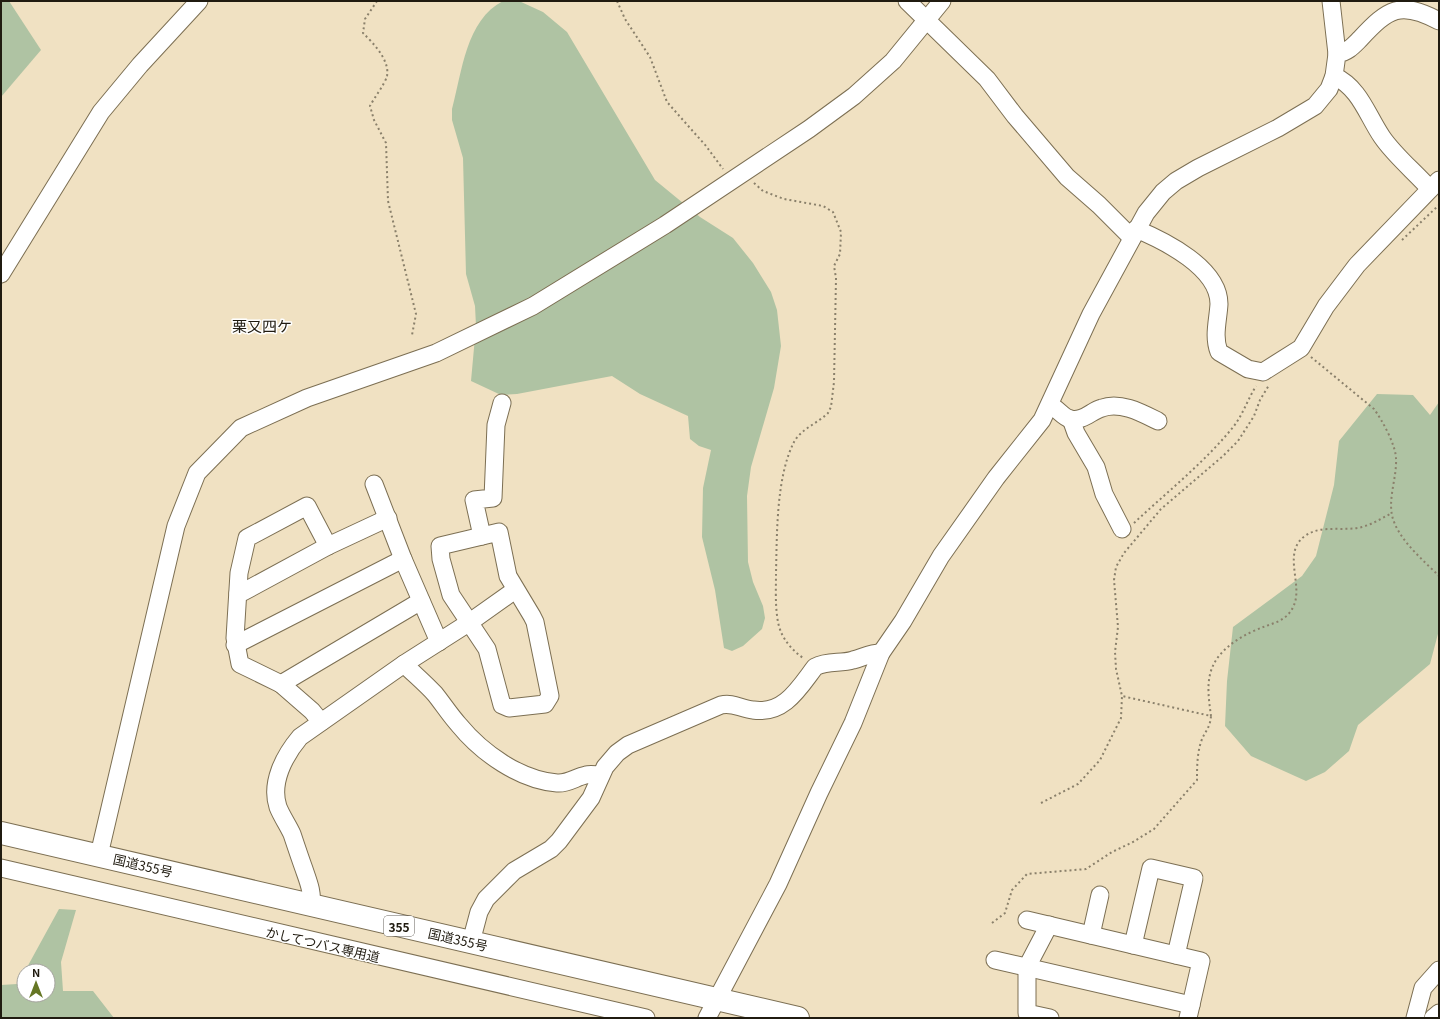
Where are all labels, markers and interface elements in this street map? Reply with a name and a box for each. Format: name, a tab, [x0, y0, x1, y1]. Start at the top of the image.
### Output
district label: 栗又四ケ	[232, 315, 292, 336]
street label: 国道355号	[111, 849, 175, 881]
road number: 355	[384, 916, 414, 936]
street label: かしてつバス専用道	[264, 922, 382, 966]
street label: 国道355号	[426, 923, 490, 955]
north arrow	[16, 963, 56, 1003]
text: N	[32, 964, 40, 980]

